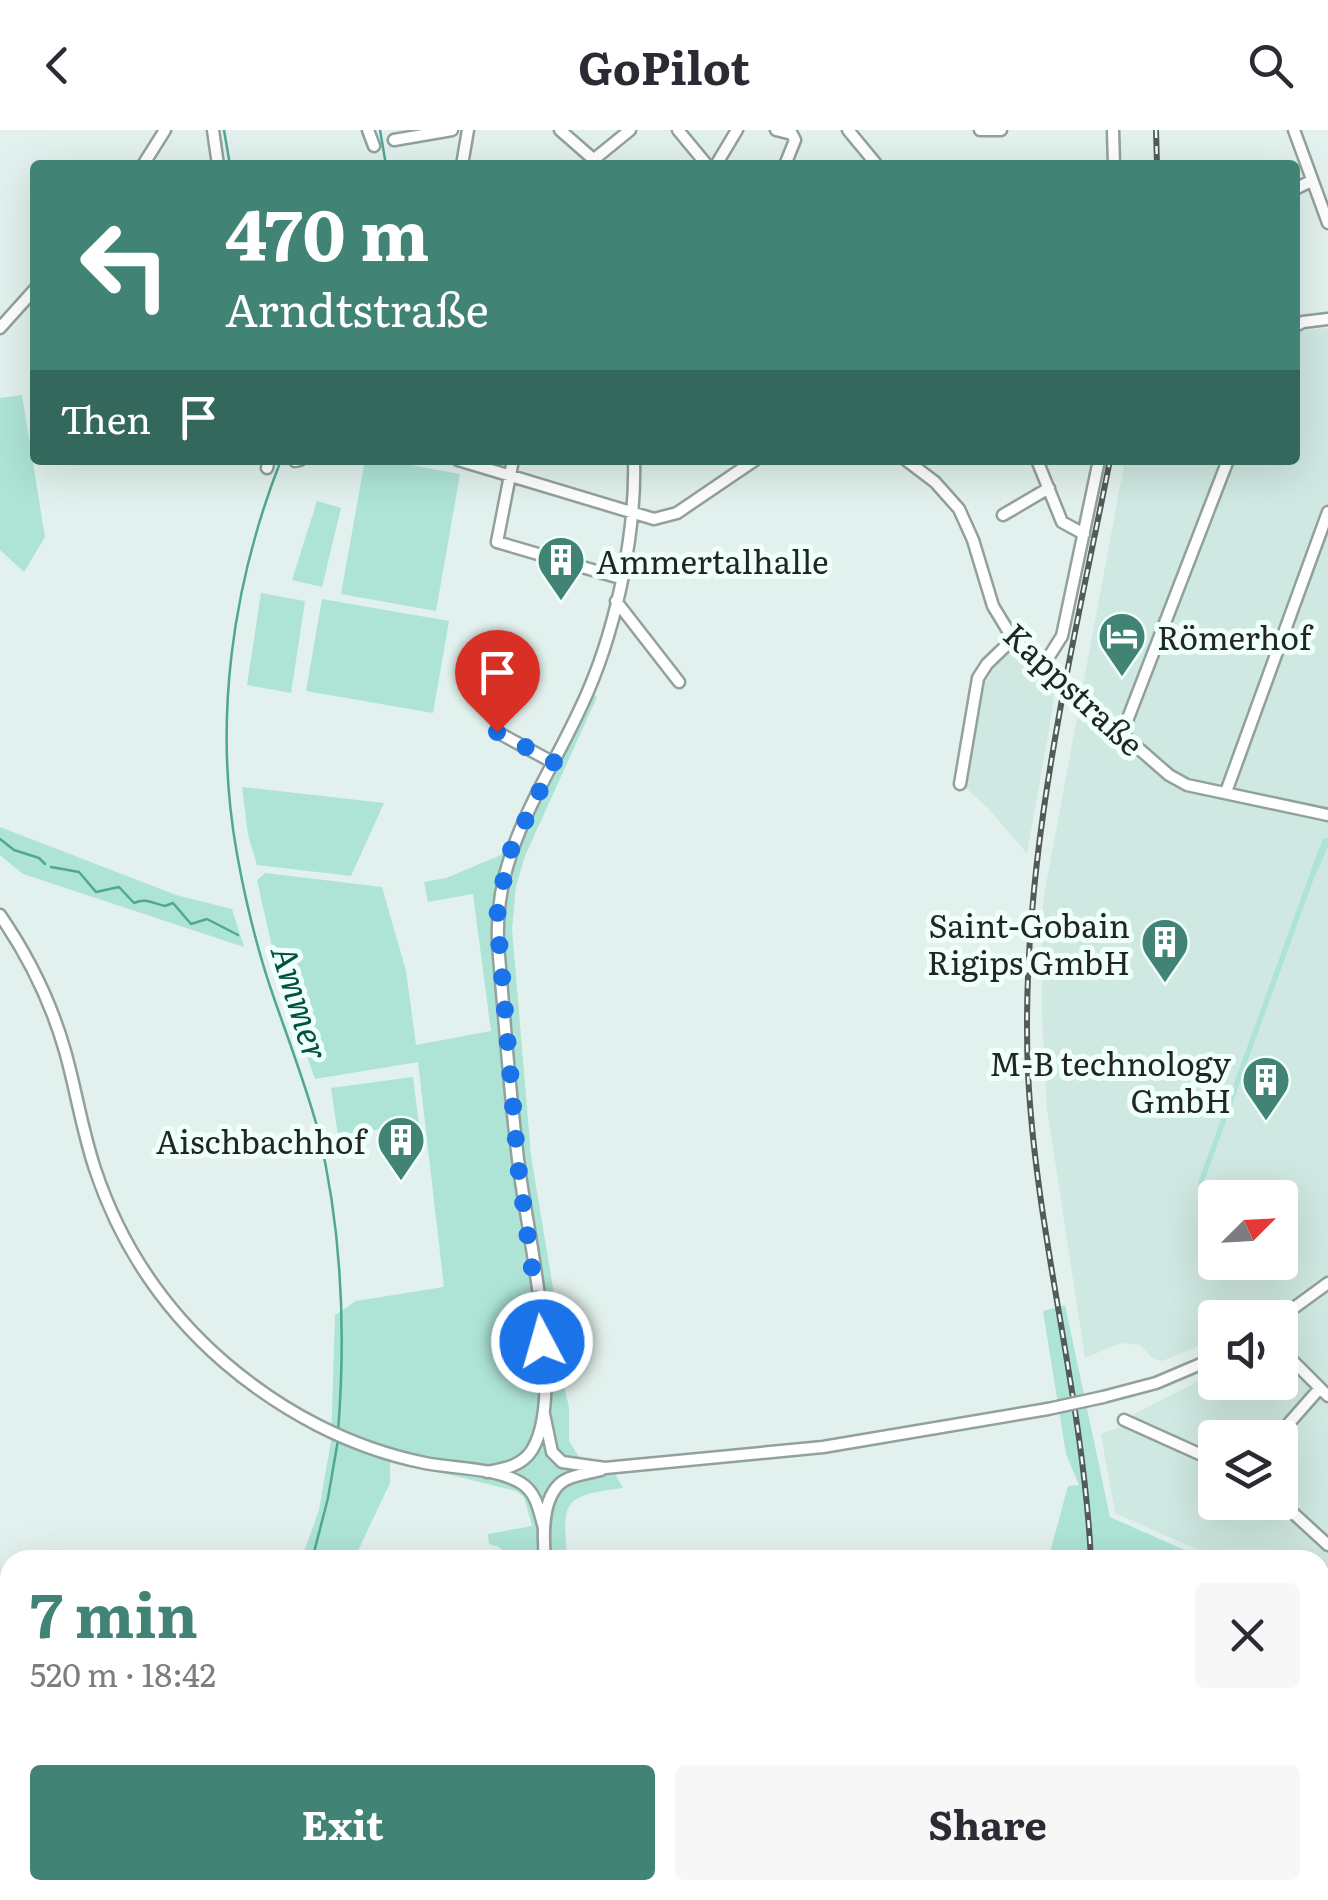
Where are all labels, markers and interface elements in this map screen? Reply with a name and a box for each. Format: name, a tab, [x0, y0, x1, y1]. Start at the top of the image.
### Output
text: GoPilot	[578, 32, 750, 99]
icon: back	[30, 38, 85, 93]
icon: search	[1243, 38, 1298, 93]
text: 470 m	[225, 179, 430, 283]
icon: left	[60, 200, 190, 330]
text: Arndtstraße	[225, 274, 489, 341]
text: Then	[60, 389, 151, 446]
icon: arrive	[171, 390, 226, 445]
building icon: Ammertalhalle	[535, 534, 587, 602]
place label: Ammertalhalle	[596, 536, 829, 584]
street label: Kappstraße	[994, 610, 1156, 766]
hotel icon: Römerhof	[1096, 610, 1148, 678]
place label: Römerhof	[1157, 612, 1314, 660]
pin	[455, 630, 540, 733]
icon: arrive	[470, 645, 525, 700]
place label: Saint-Gobain Rigips GmbH	[927, 900, 1130, 985]
building icon: Saint-Gobain Rigips GmbH	[1139, 916, 1191, 984]
water label: Ammer	[260, 938, 344, 1066]
place label: M-B technology GmbH	[989, 1038, 1232, 1123]
building icon: M-B technology GmbH	[1240, 1054, 1292, 1122]
building icon: Aischbachhof	[375, 1114, 427, 1182]
place label: Aischbachhof	[156, 1116, 369, 1164]
north arrow	[1198, 1180, 1298, 1280]
map controls	[1198, 1180, 1298, 1520]
position arrow	[490, 1290, 594, 1394]
button: sound	[1198, 1300, 1298, 1400]
button: layers	[1198, 1420, 1298, 1520]
text: 7 min	[30, 1567, 198, 1656]
button: close	[1195, 1583, 1300, 1688]
text: 520 m · 18:42	[30, 1649, 216, 1697]
button: Exit	[30, 1765, 655, 1880]
button: Share	[675, 1765, 1300, 1880]

